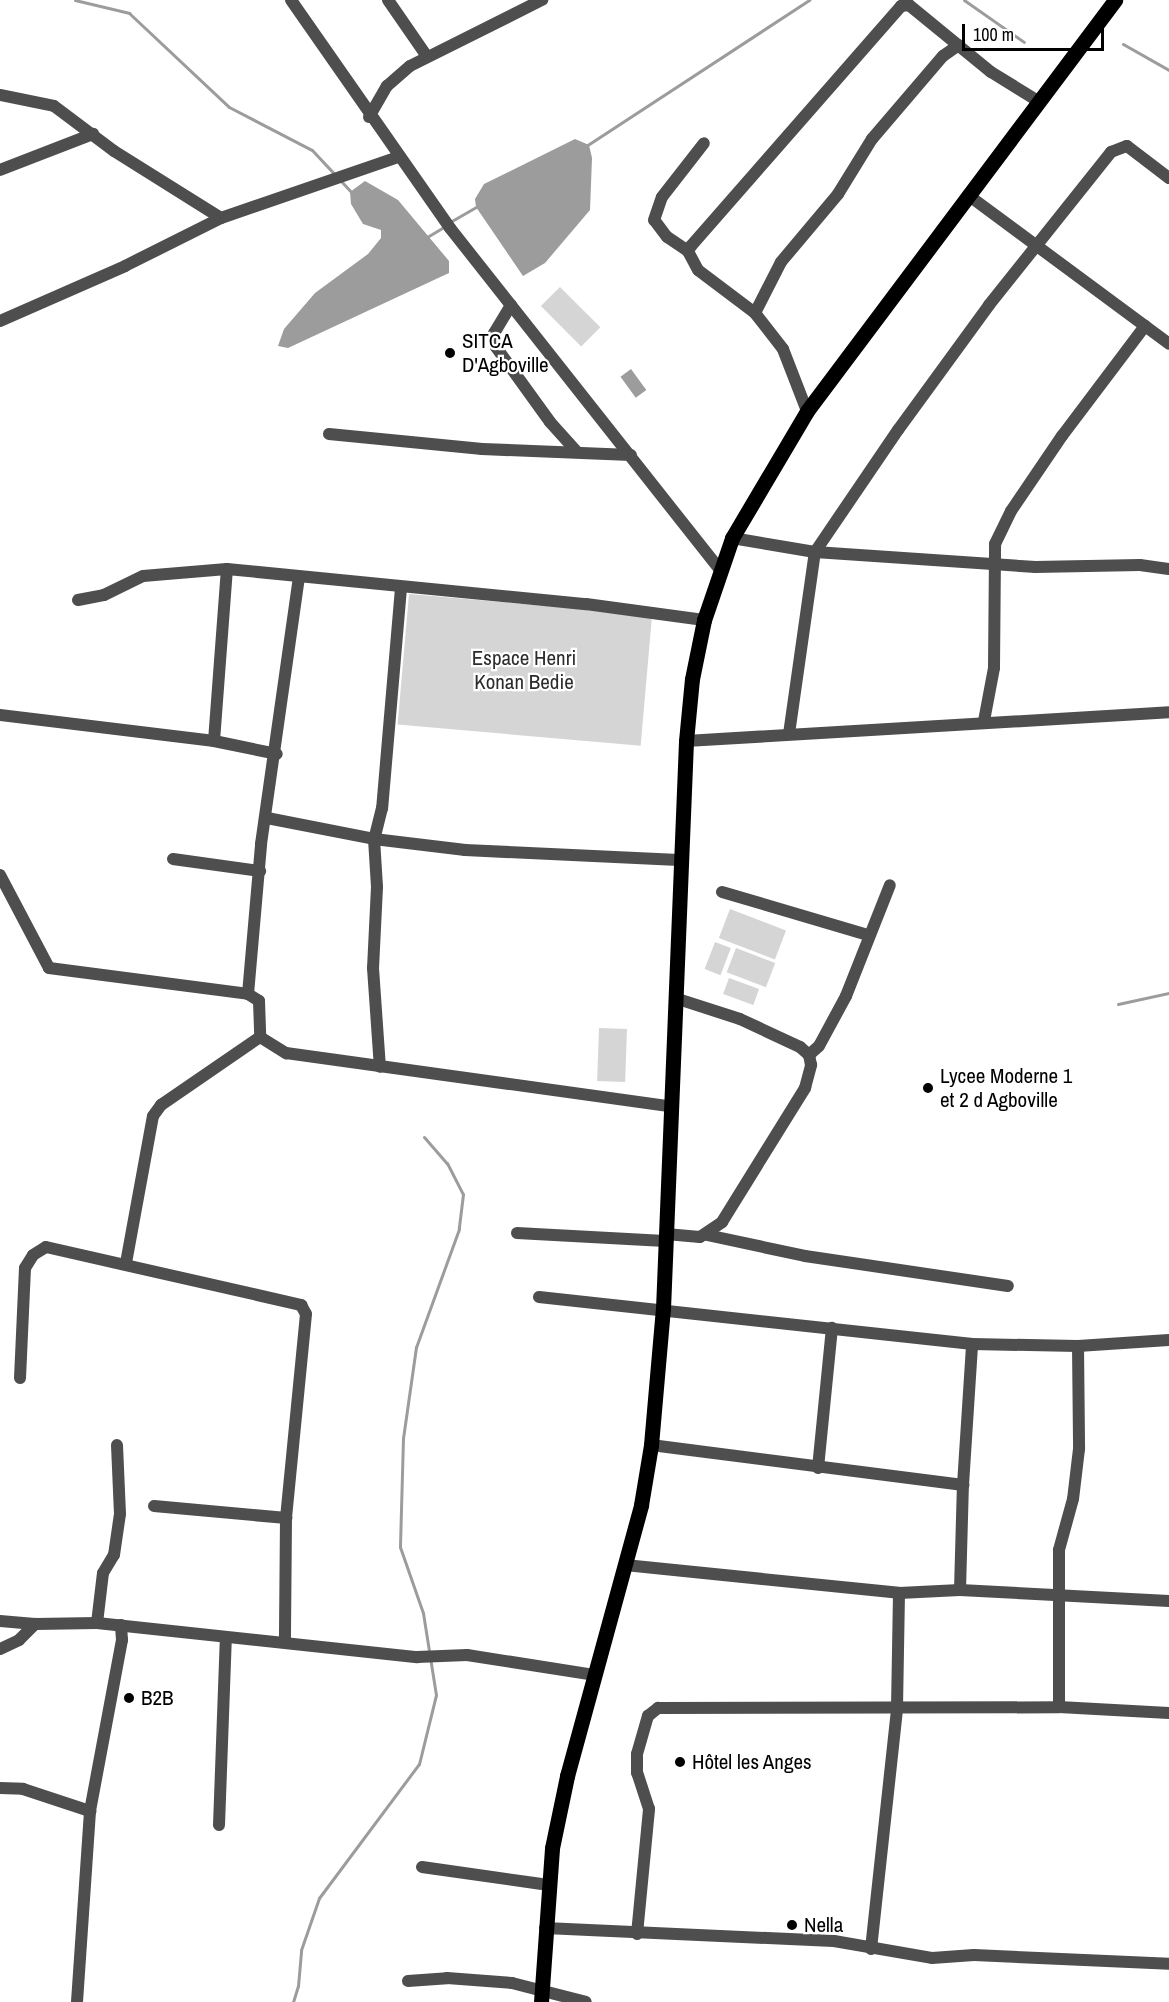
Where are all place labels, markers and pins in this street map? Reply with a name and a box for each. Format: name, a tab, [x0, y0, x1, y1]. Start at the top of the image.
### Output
place label: SITCA D'Agboville	[462, 328, 549, 378]
marker: SITCA D'Agboville	[443, 346, 457, 360]
place label: Lycee Moderne 1 et 2 d Agboville	[940, 1063, 1072, 1113]
marker: Lycee Moderne 1 et 2 d Agboville	[921, 1081, 935, 1095]
place label: B2B	[141, 1685, 174, 1711]
marker: B2B	[122, 1691, 136, 1705]
place label: Hôtel les Anges	[692, 1749, 813, 1775]
marker: Hôtel les Anges	[673, 1755, 687, 1769]
place label: Nella	[804, 1912, 843, 1938]
marker: Nella	[785, 1918, 799, 1932]

